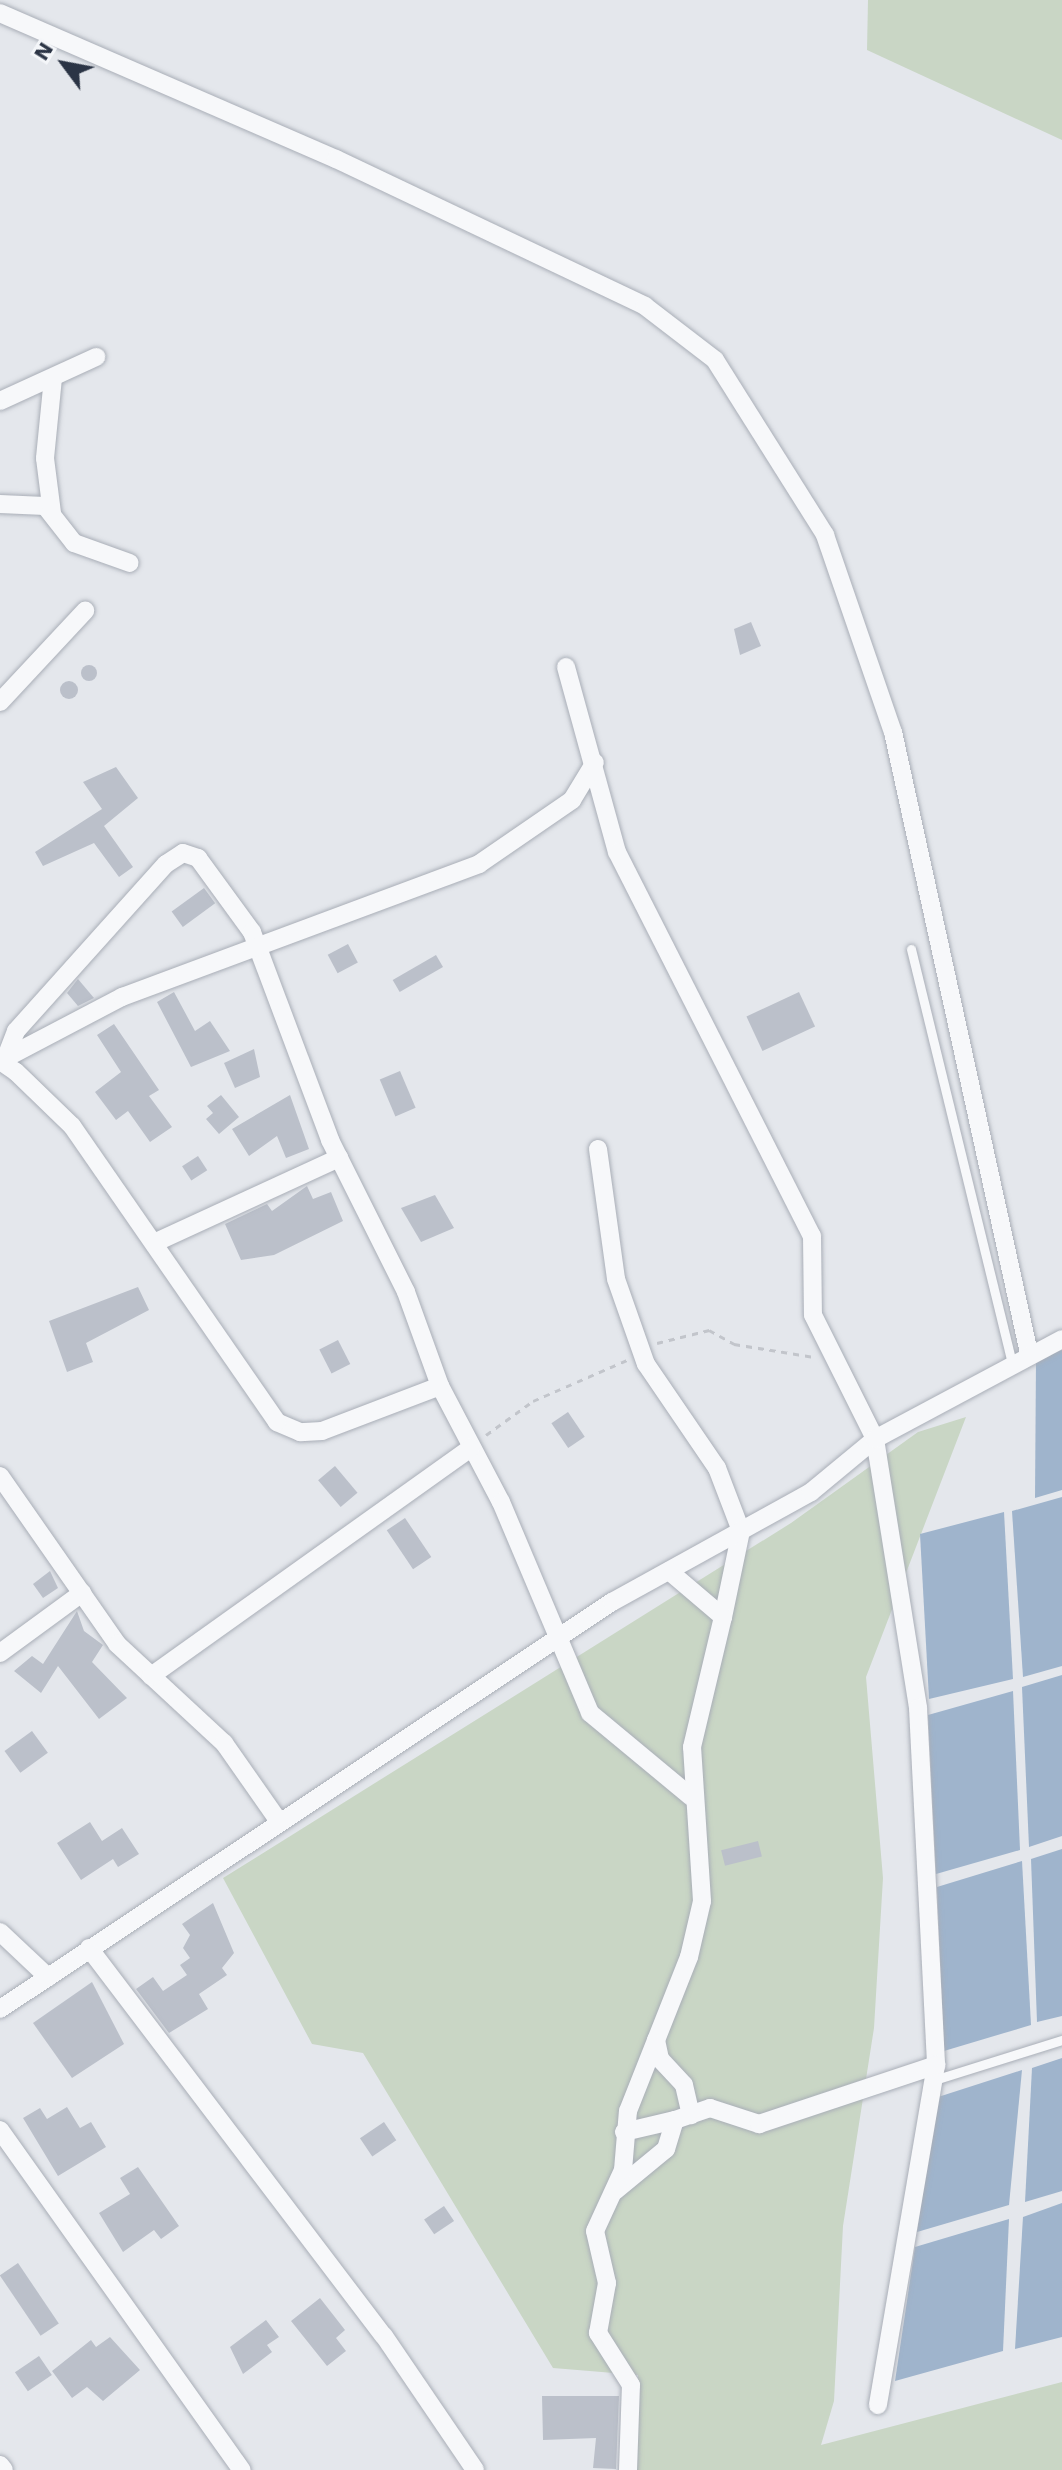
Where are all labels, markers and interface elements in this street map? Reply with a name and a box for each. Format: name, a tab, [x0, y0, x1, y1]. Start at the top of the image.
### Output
north arrow	[24, 24, 104, 104]
text: N	[28, 37, 58, 65]

